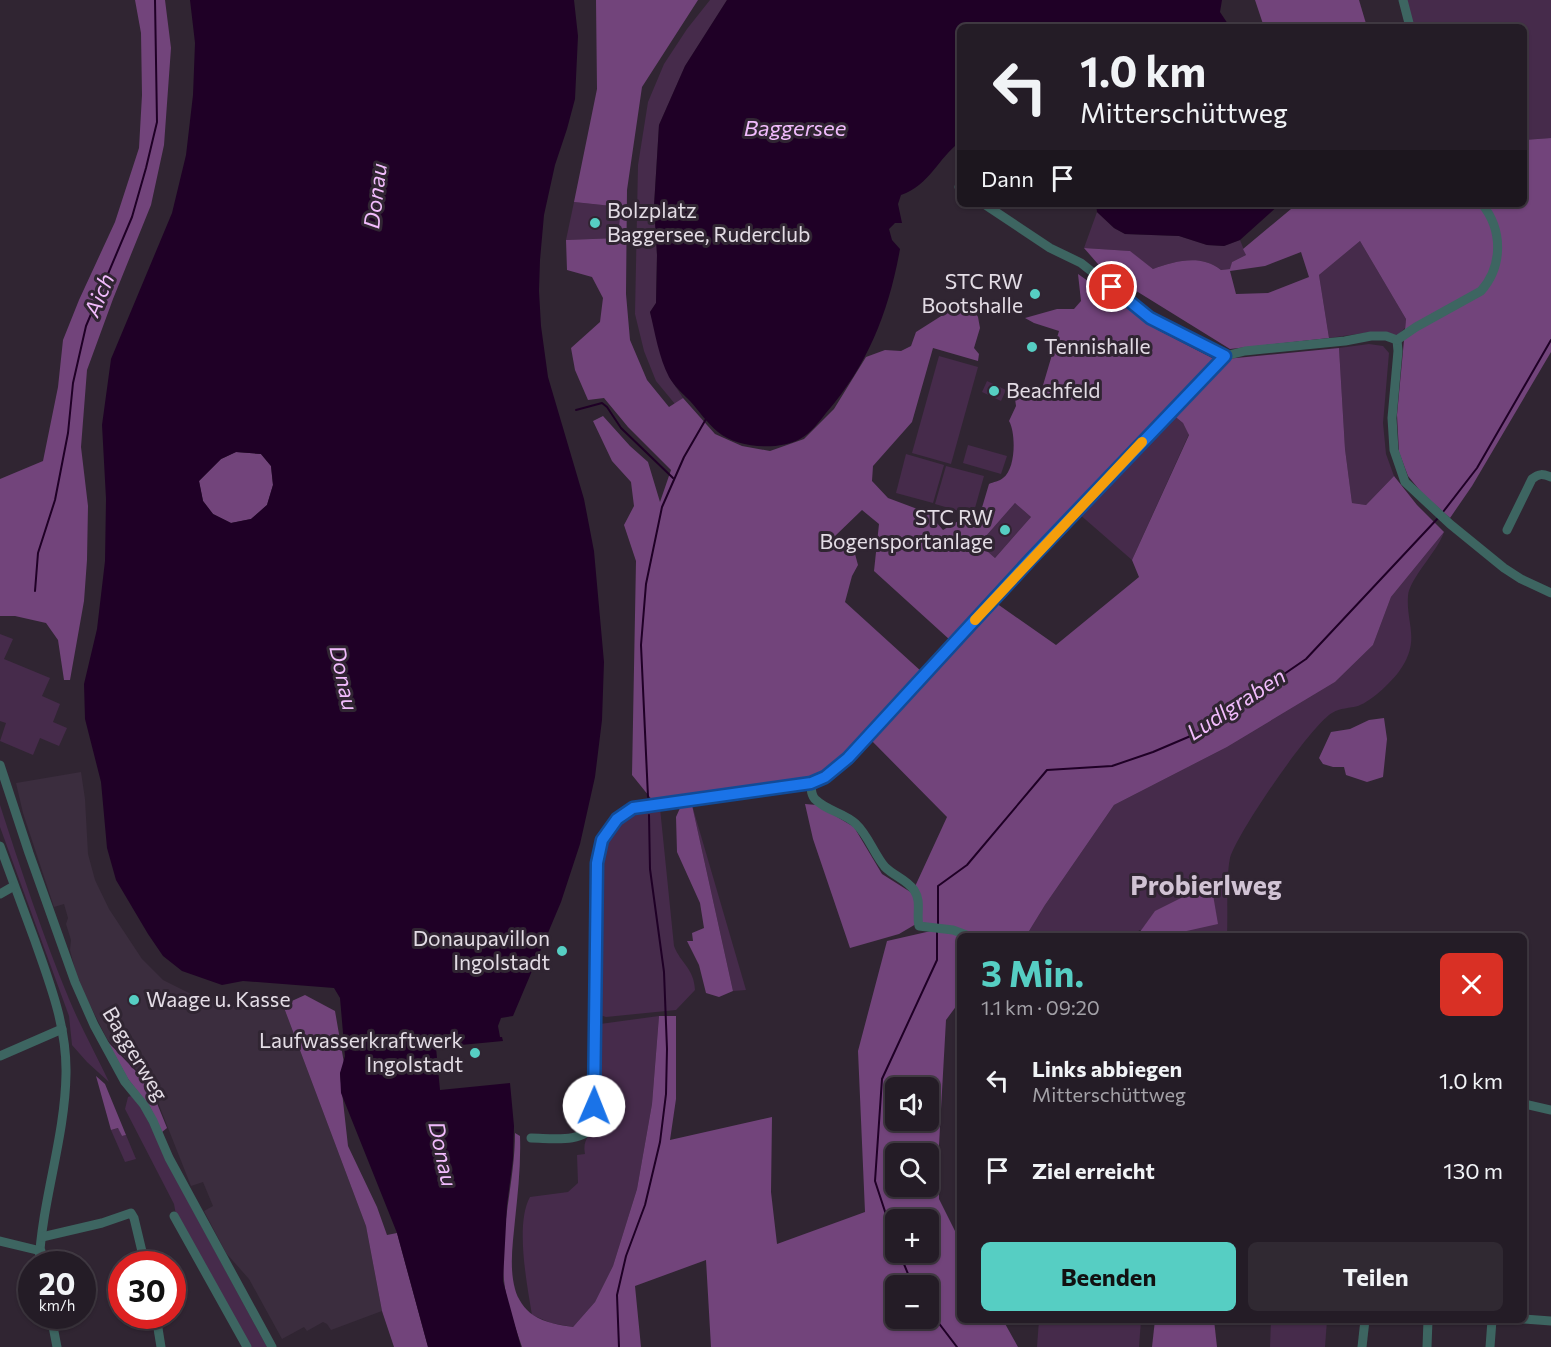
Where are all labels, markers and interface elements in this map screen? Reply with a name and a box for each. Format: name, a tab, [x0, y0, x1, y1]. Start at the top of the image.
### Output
text: 1.0 km	[1080, 44, 1206, 96]
icon: left	[981, 48, 1059, 126]
text: Mitterschüttweg	[1080, 96, 1288, 129]
water label: Baggersee	[744, 114, 847, 141]
water label: Donau	[357, 162, 392, 230]
icon: arrive	[1046, 162, 1079, 195]
text: Dann	[981, 165, 1034, 192]
place label: Bolzplatz Baggersee, Ruderclub	[607, 197, 810, 246]
marker: Bolzplatz Baggersee, Ruderclub	[588, 216, 602, 230]
pin	[1086, 261, 1137, 312]
place label: STC RW Bootshalle	[922, 268, 1023, 317]
water label: Aich	[77, 269, 120, 321]
icon: arrive	[1095, 270, 1128, 303]
marker: STC RW Bootshalle	[1028, 287, 1042, 301]
place label: Tennishalle	[1044, 333, 1151, 358]
marker: Tennishalle	[1025, 340, 1039, 354]
place label: Beachfeld	[1006, 377, 1100, 402]
marker: Beachfeld	[987, 384, 1001, 398]
place label: STC RW Bogensportanlage	[820, 504, 993, 553]
marker: STC RW Bogensportanlage	[998, 523, 1012, 537]
water label: Donau	[324, 643, 365, 713]
water label: Ludlgraben	[1181, 662, 1290, 746]
district label: Probierlweg	[1130, 868, 1282, 901]
place label: Donaupavillon Ingolstadt	[413, 925, 550, 974]
marker: Donaupavillon Ingolstadt	[555, 944, 569, 958]
text: 3 Min.	[981, 950, 1084, 994]
button: close	[1440, 953, 1503, 1016]
place label: Waage u. Kasse	[146, 986, 291, 1011]
marker: Waage u. Kasse	[127, 993, 141, 1007]
text: 1.1 km · 09:20	[981, 995, 1100, 1019]
street label: Baggerweg	[98, 1002, 174, 1105]
place label: Laufwasserkraftwerk Ingolstadt	[259, 1027, 463, 1076]
marker: Laufwasserkraftwerk Ingolstadt	[468, 1046, 482, 1060]
text: Links abbiegen	[1032, 1055, 1182, 1082]
icon: left	[981, 1064, 1014, 1097]
text: 1.0 km	[1439, 1067, 1503, 1094]
position arrow	[562, 1074, 626, 1138]
map controls	[885, 1077, 939, 1329]
button: sound	[885, 1077, 939, 1131]
text: Mitterschüttweg	[1032, 1082, 1186, 1106]
water label: Donau	[423, 1119, 464, 1189]
button: search	[885, 1143, 939, 1197]
icon: arrive	[981, 1154, 1014, 1187]
text: Ziel erreicht	[1032, 1157, 1155, 1184]
text: 130 m	[1443, 1157, 1503, 1184]
button: +	[885, 1209, 939, 1263]
button: Beenden	[981, 1242, 1236, 1311]
button: Teilen	[1248, 1242, 1503, 1311]
speed limit sign: 30	[108, 1251, 186, 1329]
text: 20	[39, 1264, 75, 1301]
button: −	[885, 1275, 939, 1329]
text: km/h	[39, 1296, 75, 1314]

